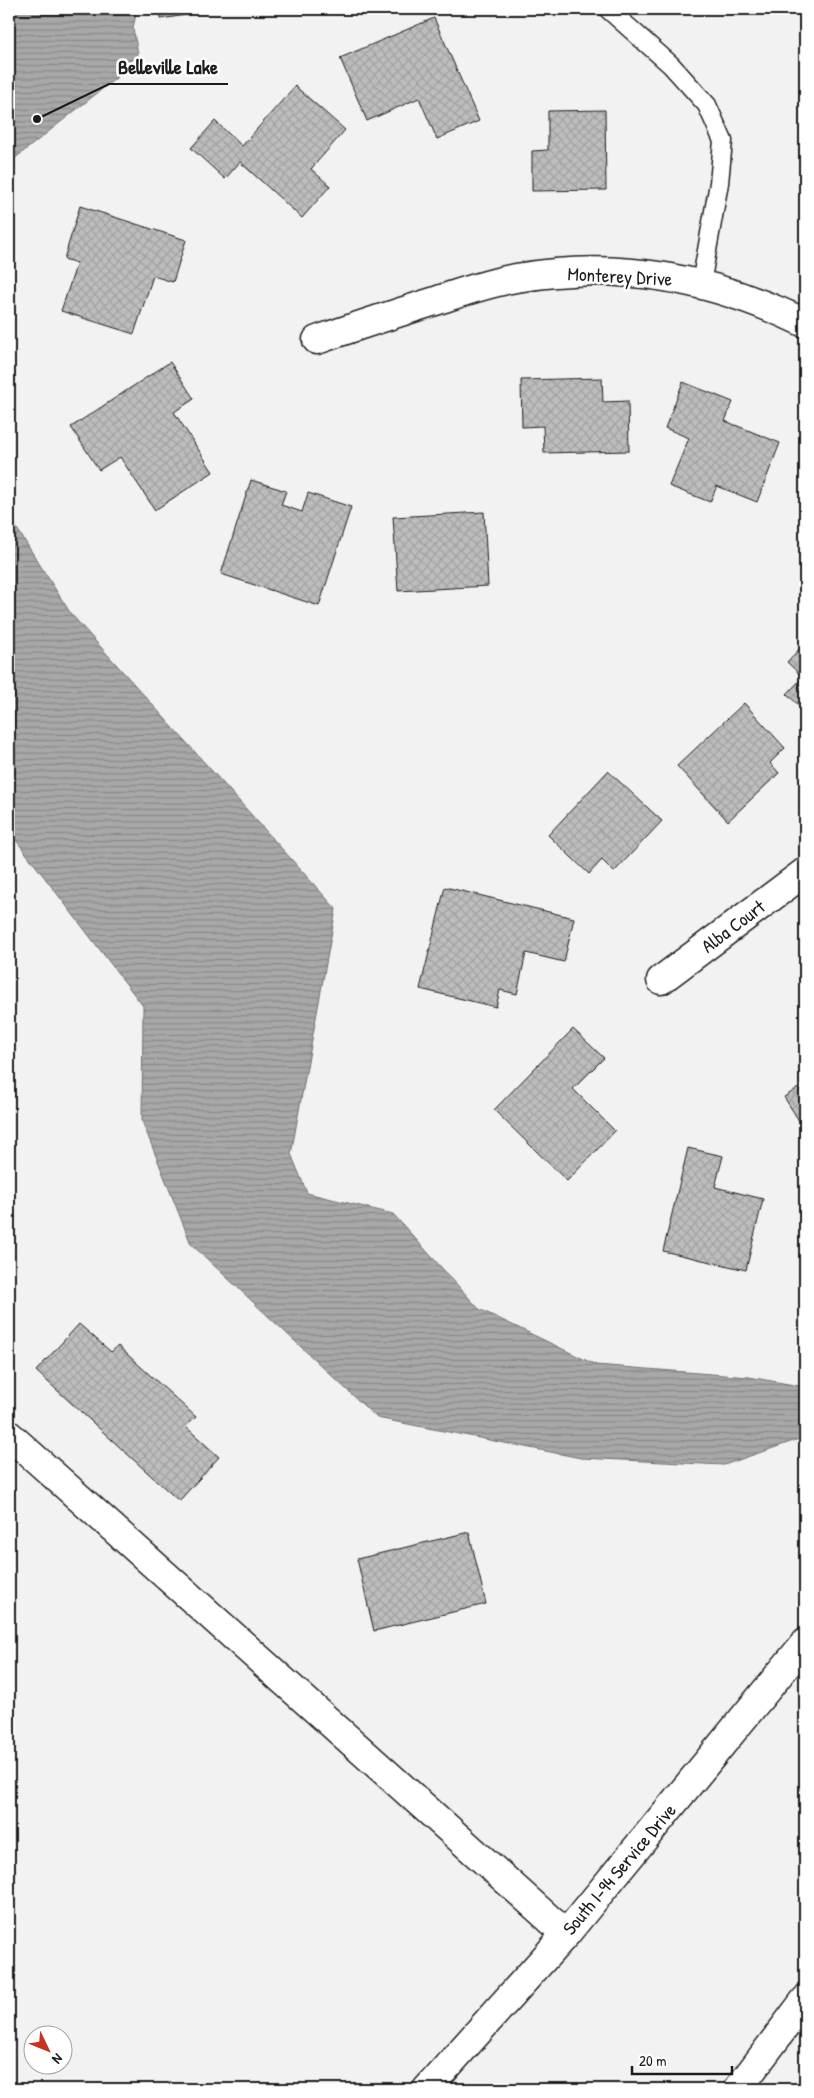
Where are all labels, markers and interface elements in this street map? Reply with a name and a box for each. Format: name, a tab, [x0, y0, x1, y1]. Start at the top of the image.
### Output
callout: Belleville Lake	[109, 49, 228, 84]
text: Belleville Lake	[118, 53, 218, 80]
street label: Monterey Drive	[567, 260, 673, 292]
street label: Alba Court	[696, 893, 771, 958]
street label: South I-94 Service Drive	[556, 1798, 682, 1940]
north arrow	[22, 2026, 72, 2076]
scale bar	[632, 2043, 732, 2075]
text: N	[48, 2050, 67, 2069]
text: 20 m	[639, 2050, 666, 2071]

